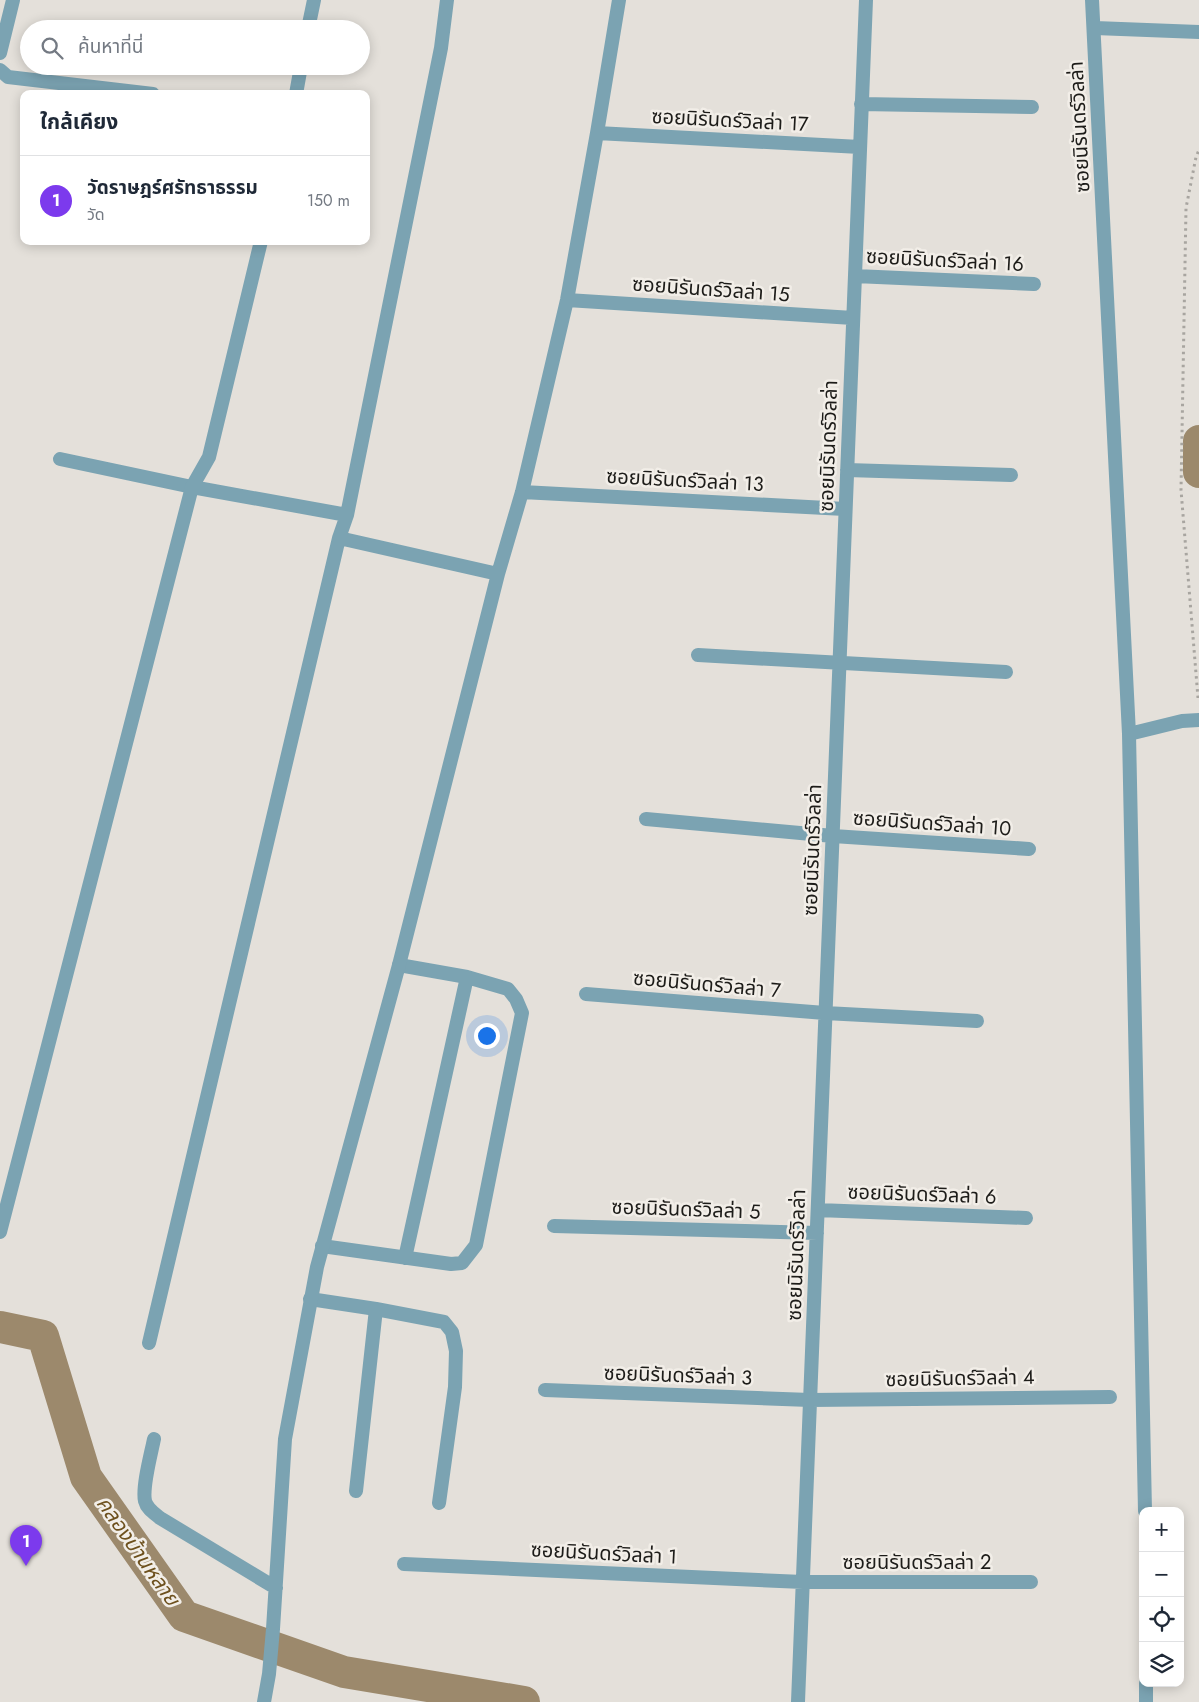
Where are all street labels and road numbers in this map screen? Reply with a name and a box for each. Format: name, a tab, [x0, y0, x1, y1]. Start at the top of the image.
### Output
street label: ซอยนิรันดร์วิลล่า	[1062, 60, 1097, 193]
street label: ซอยนิรันดร์วิลล่า 17	[651, 102, 810, 139]
street label: ซอยนิรันดร์วิลล่า 16	[865, 242, 1025, 279]
street label: ซอยนิรันดร์วิลล่า 15	[631, 270, 791, 309]
street label: ซอยนิรันดร์วิลล่า	[812, 380, 845, 512]
street label: ซอยนิรันดร์วิลล่า 13	[606, 462, 764, 499]
street label: ซอยนิรันดร์วิลล่า	[796, 784, 829, 916]
street label: ซอยนิรันดร์วิลล่า 10	[852, 804, 1012, 843]
street label: ซอยนิรันดร์วิลล่า 7	[632, 964, 783, 1005]
street label: ซอยนิรันดร์วิลล่า 6	[847, 1177, 997, 1212]
street label: ซอยนิรันดร์วิลล่า	[780, 1189, 813, 1321]
street label: ซอยนิรันดร์วิลล่า 5	[611, 1192, 761, 1227]
street label: ซอยนิรันดร์วิลล่า 3	[603, 1358, 753, 1393]
street label: ซอยนิรันดร์วิลล่า 4	[885, 1363, 1035, 1394]
street label: ซอยนิรันดร์วิลล่า 1	[530, 1535, 678, 1572]
street label: ซอยนิรันดร์วิลล่า 2	[842, 1548, 992, 1577]

